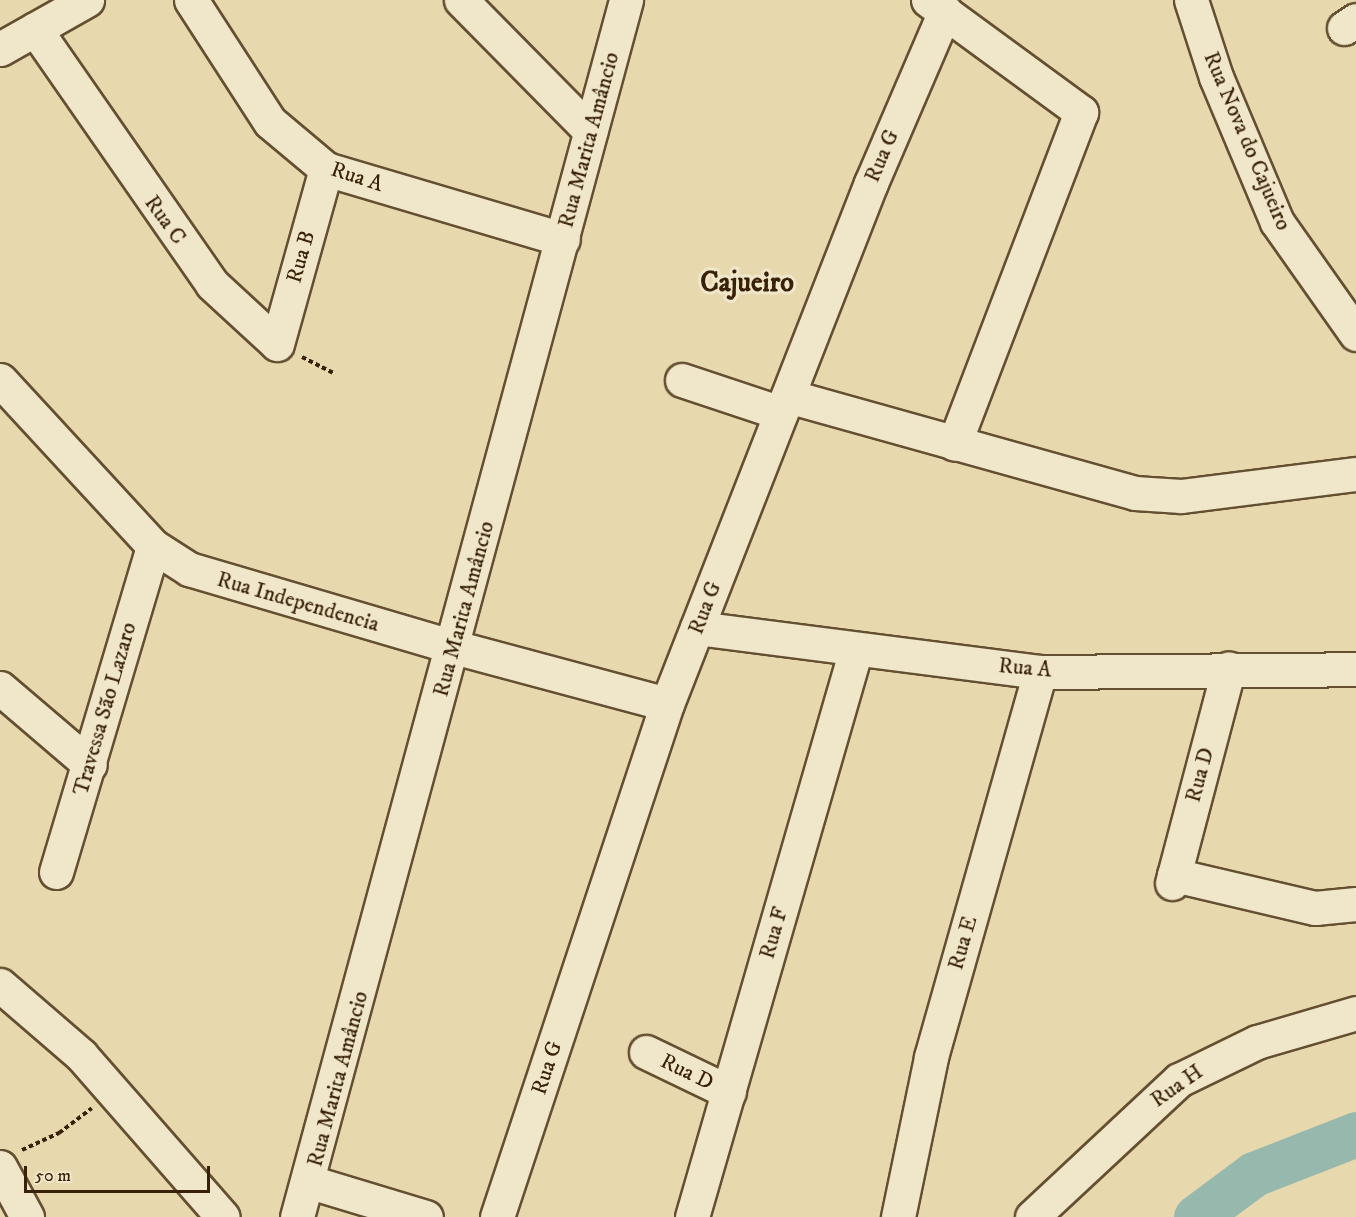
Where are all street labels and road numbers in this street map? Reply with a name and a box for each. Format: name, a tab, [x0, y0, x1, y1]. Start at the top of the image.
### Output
street label: Rua Nova do Cajueiro	[1197, 48, 1297, 234]
street label: Rua Marita Amâncio	[553, 49, 625, 231]
street label: Rua G	[859, 126, 905, 186]
street label: Rua A	[328, 156, 386, 198]
street label: Rua C	[138, 190, 192, 250]
street label: Rua B	[281, 228, 321, 286]
street label: Rua Marita Amâncio	[428, 518, 500, 700]
street label: Rua Independencia	[214, 566, 382, 638]
street label: Rua G	[683, 578, 727, 638]
street label: Travessa São Lazaro	[68, 620, 142, 798]
street label: Rua A	[997, 653, 1053, 683]
street label: Rua D	[1180, 745, 1220, 805]
street label: Rua F	[754, 904, 794, 962]
street label: Rua E	[943, 913, 983, 973]
street label: Rua Marita Amâncio	[302, 988, 374, 1170]
street label: Rua G	[526, 1038, 568, 1098]
street label: Rua D	[656, 1048, 718, 1096]
street label: Rua H	[1146, 1059, 1208, 1113]

